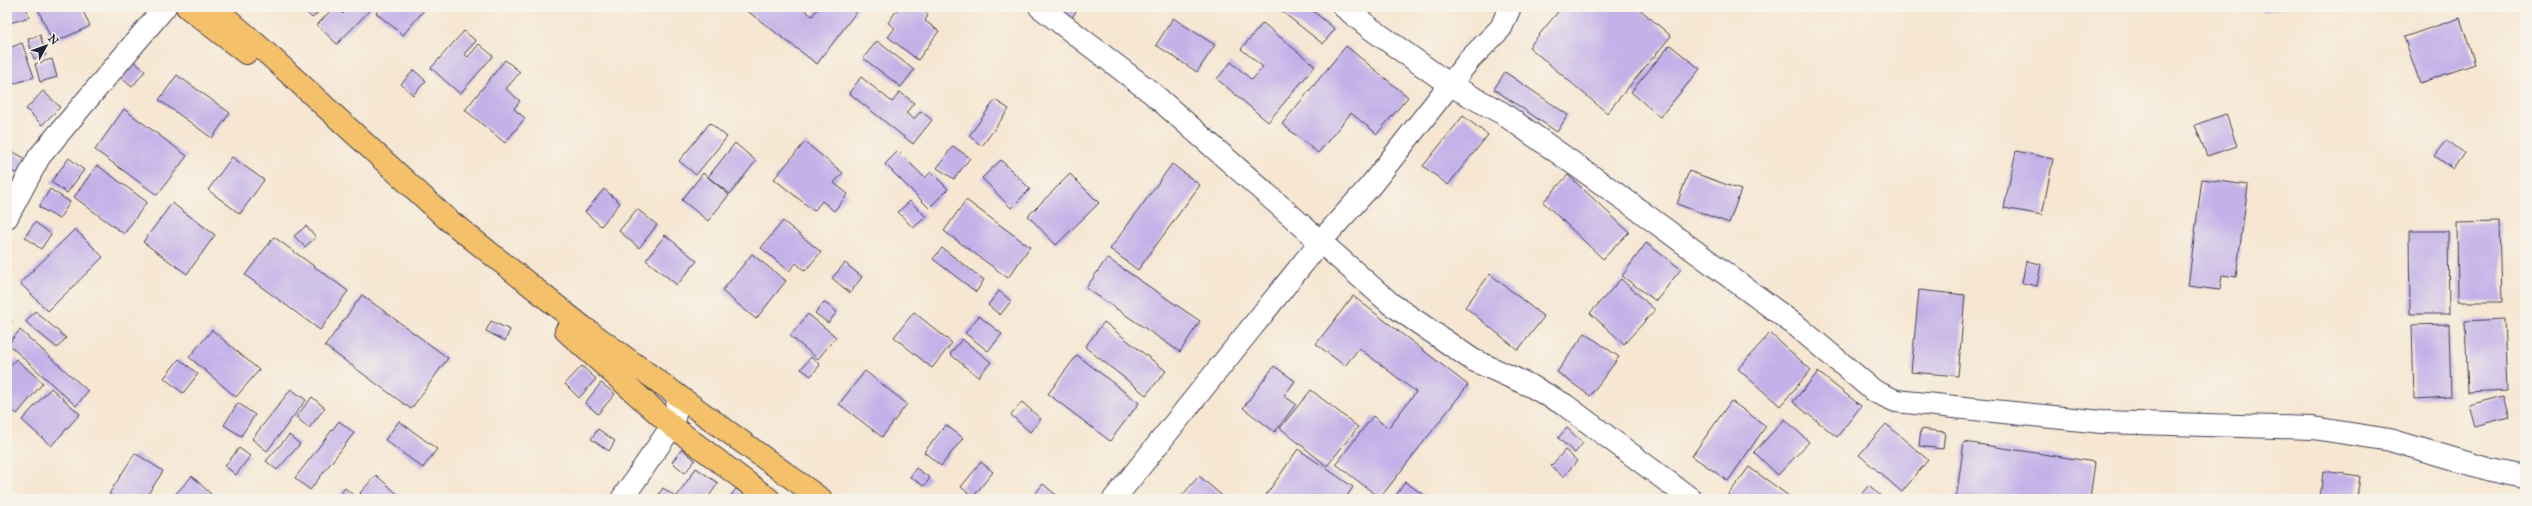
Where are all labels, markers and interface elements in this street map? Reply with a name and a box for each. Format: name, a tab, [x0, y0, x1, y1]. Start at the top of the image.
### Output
north arrow	[26, 26, 66, 66]
text: N	[45, 32, 62, 48]

